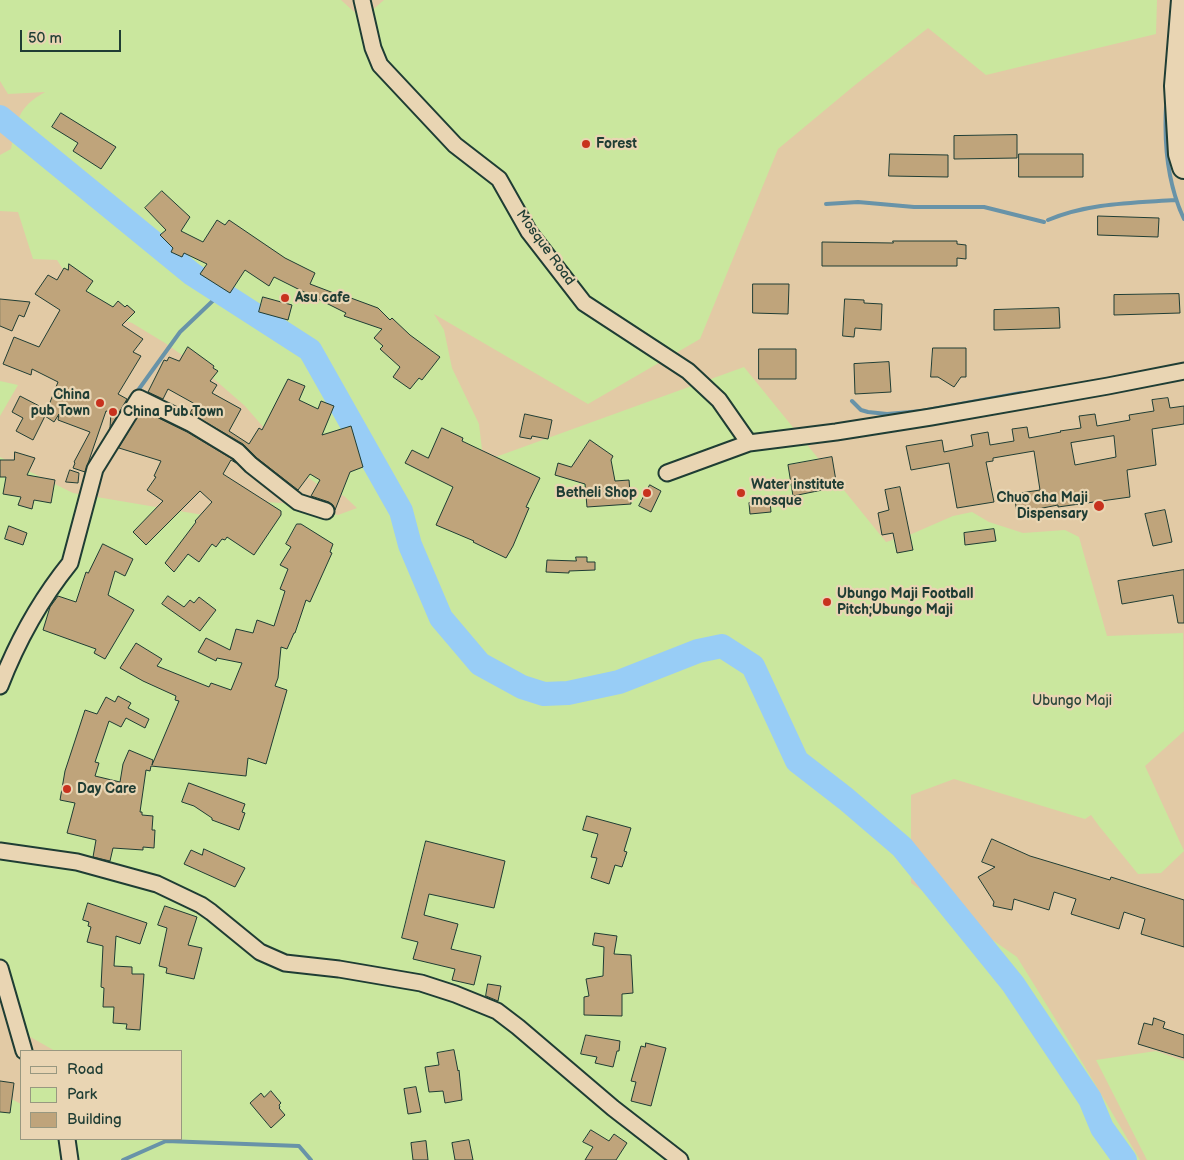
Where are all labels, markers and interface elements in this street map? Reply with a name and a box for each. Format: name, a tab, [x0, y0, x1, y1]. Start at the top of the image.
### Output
scale bar	[22, 20, 124, 52]
text: 50 m	[28, 29, 62, 48]
place label: Forest	[596, 136, 637, 152]
marker: Forest	[580, 138, 592, 150]
street label: Mosque Road	[512, 207, 578, 289]
place label: Asu cafe	[295, 290, 350, 306]
marker: Asu cafe	[279, 292, 291, 304]
place label: China pub Town	[31, 387, 90, 420]
marker: China pub Town	[94, 397, 106, 409]
place label: China Pub Town	[123, 404, 224, 420]
marker: China Pub Town	[107, 406, 119, 418]
place label: Water institute mosque	[751, 477, 844, 510]
place label: Betheli Shop	[556, 485, 637, 501]
marker: Betheli Shop	[641, 487, 653, 499]
marker: Water institute mosque	[735, 487, 747, 499]
place label: Chuo cha Maji Dispensary	[996, 490, 1088, 522]
marker: Chuo cha Maji Dispensary	[1092, 499, 1106, 513]
place label: Ubungo Maji Football Pitch;Ubungo Maji	[837, 586, 974, 618]
marker: Ubungo Maji Football Pitch;Ubungo Maji	[821, 596, 833, 608]
park label: Ubungo Maji	[1032, 693, 1112, 709]
place label: Day Care	[77, 781, 136, 797]
marker: Day Care	[61, 783, 73, 795]
legend	[20, 1050, 182, 1140]
text: Road	[67, 1060, 103, 1079]
text: Park	[67, 1085, 97, 1104]
text: Building	[67, 1110, 122, 1129]

